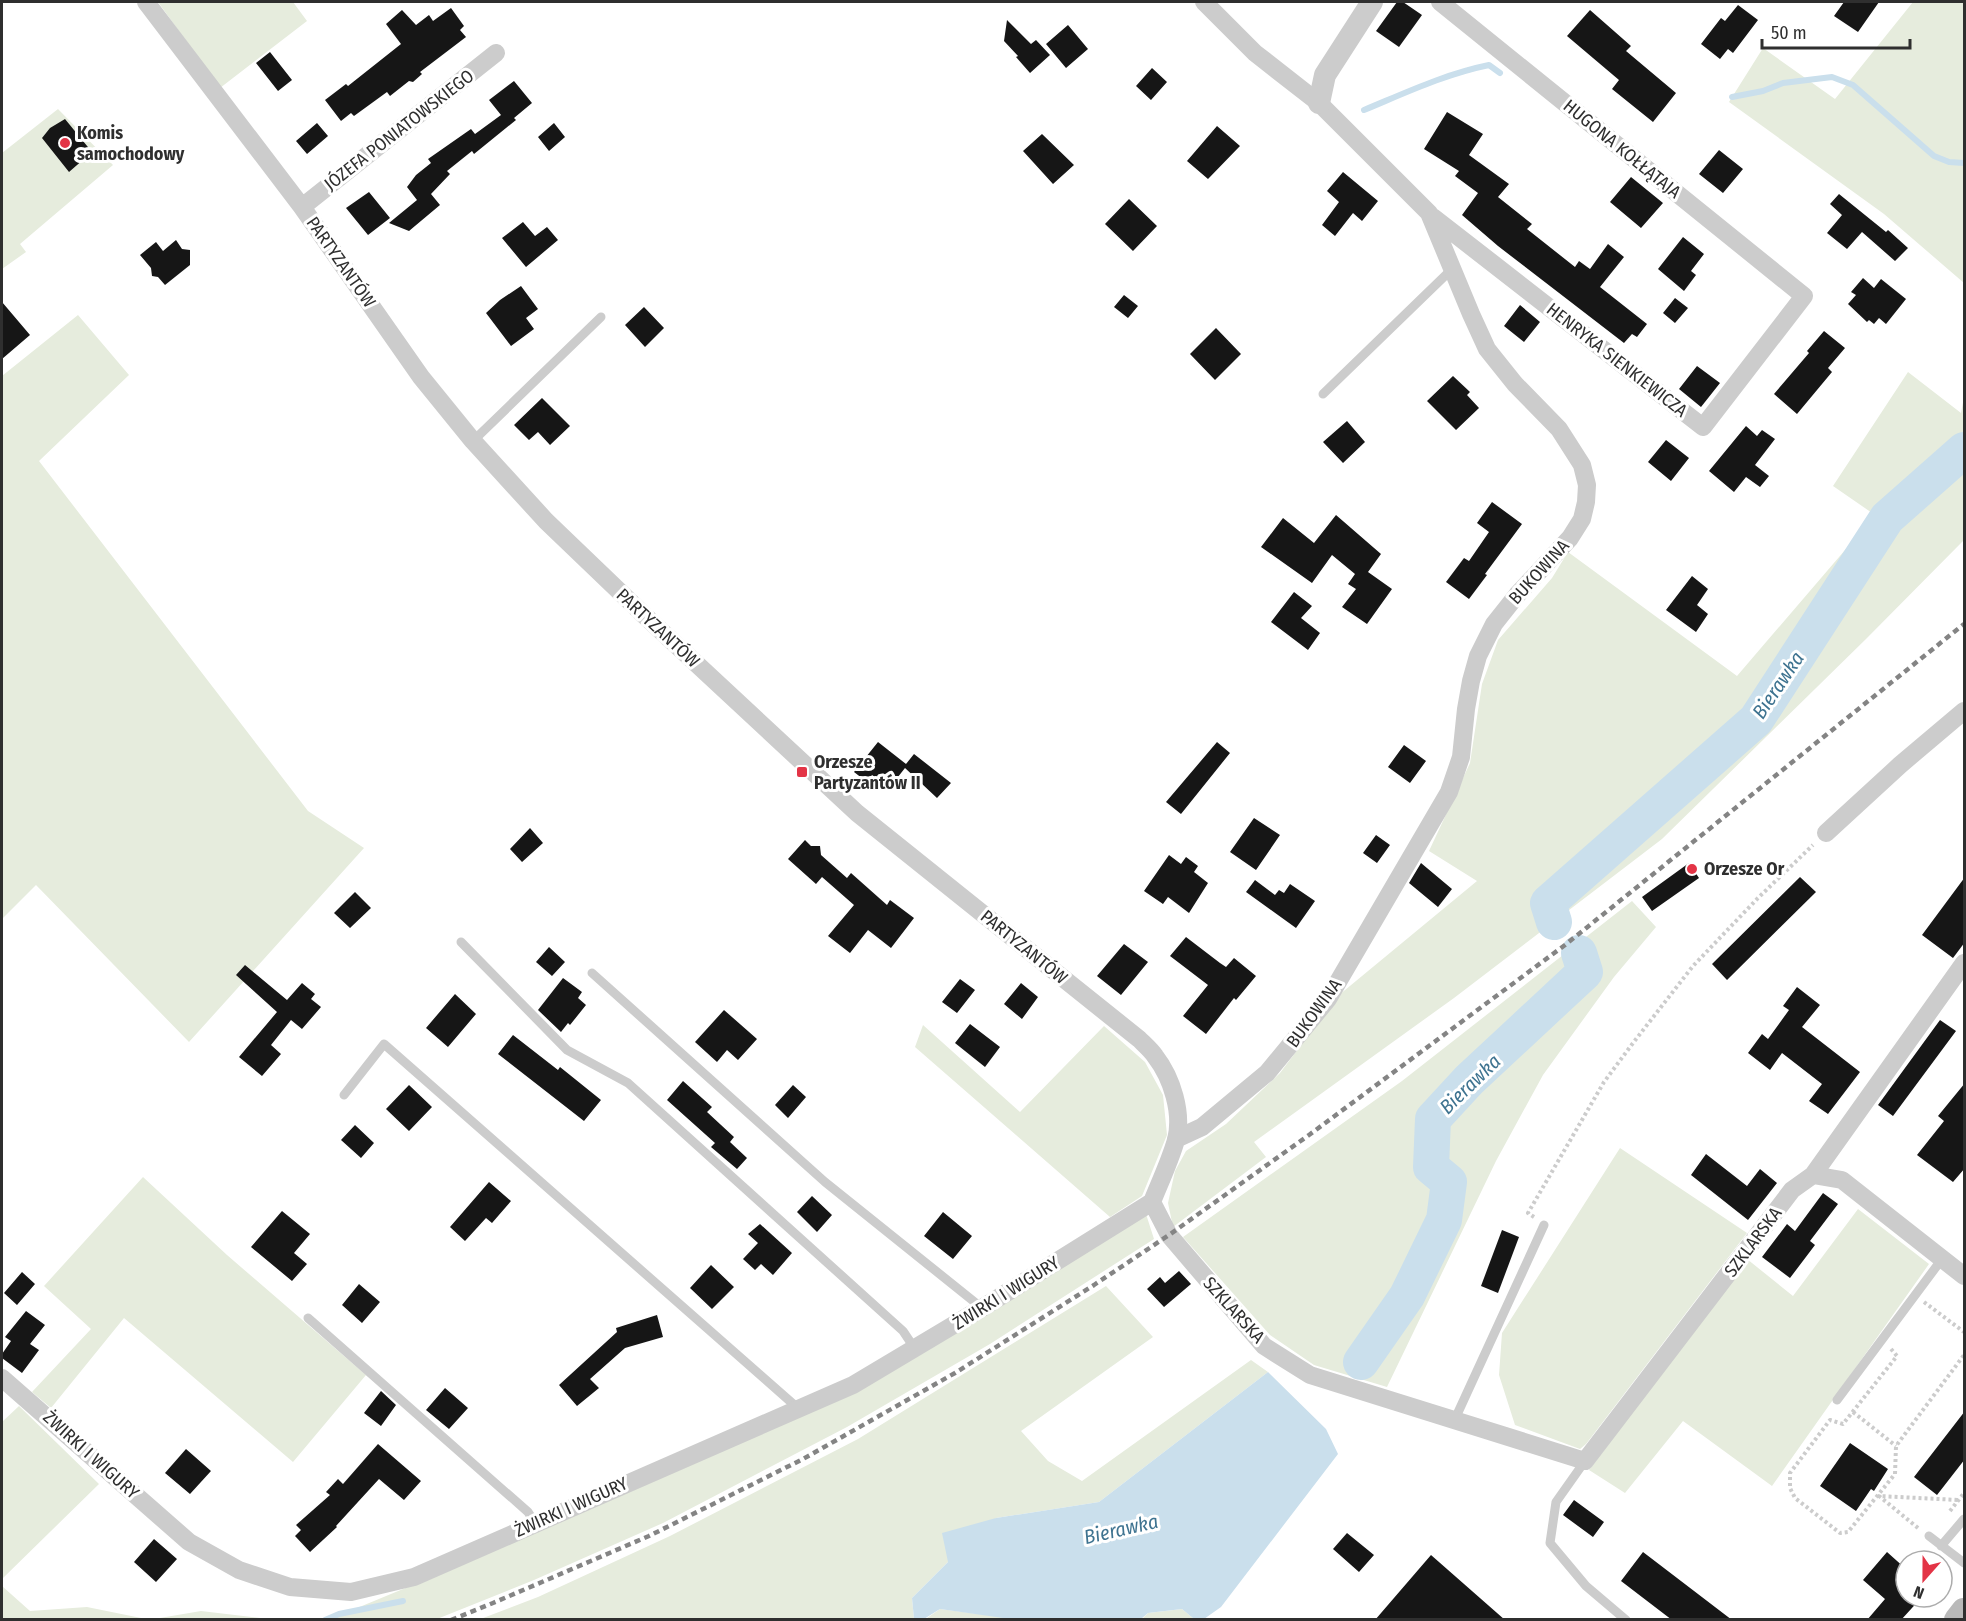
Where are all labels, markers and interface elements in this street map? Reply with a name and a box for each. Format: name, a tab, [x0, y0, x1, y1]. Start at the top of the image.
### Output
scale bar	[1762, 12, 1910, 50]
text: 50 m	[1771, 22, 1807, 44]
street label: JÓZEFA PONIATOWSKIEGO	[320, 65, 478, 195]
street label: HUGONA KOŁŁĄTAJA	[1559, 95, 1686, 203]
place label: Komis samochodowy	[77, 122, 185, 165]
marker: Komis samochodowy	[58, 136, 72, 150]
street label: PARTYZANTÓW	[302, 212, 381, 312]
street label: HENRYKA SIENKIEWICZA	[1542, 298, 1692, 422]
street label: BUKOWINA	[1504, 535, 1574, 609]
street label: PARTYZANTÓW	[612, 584, 705, 672]
water label: Bierawka	[1747, 647, 1809, 723]
place label: Orzesze Partyzantów II	[814, 751, 920, 794]
marker: Orzesze Partyzantów II	[795, 765, 809, 779]
place label: Orzesze Or	[1704, 858, 1785, 880]
marker: Orzesze Or	[1685, 862, 1699, 876]
street label: PARTYZANTÓW	[976, 905, 1072, 989]
street label: BUKOWINA	[1282, 974, 1347, 1052]
water label: Bierawka	[1435, 1049, 1505, 1119]
street label: SZKLARSKA	[1720, 1202, 1787, 1281]
street label: ŻWIRKI I WIGURY	[949, 1252, 1063, 1334]
street label: SZKLARSKA	[1198, 1272, 1270, 1348]
street label: ŻWIRKI I WIGURY	[39, 1406, 143, 1504]
street label: ŻWIRKI I WIGURY	[511, 1472, 631, 1542]
water label: Bierawka	[1082, 1509, 1160, 1549]
north arrow	[1894, 1549, 1954, 1609]
text: N	[1911, 1582, 1927, 1603]

